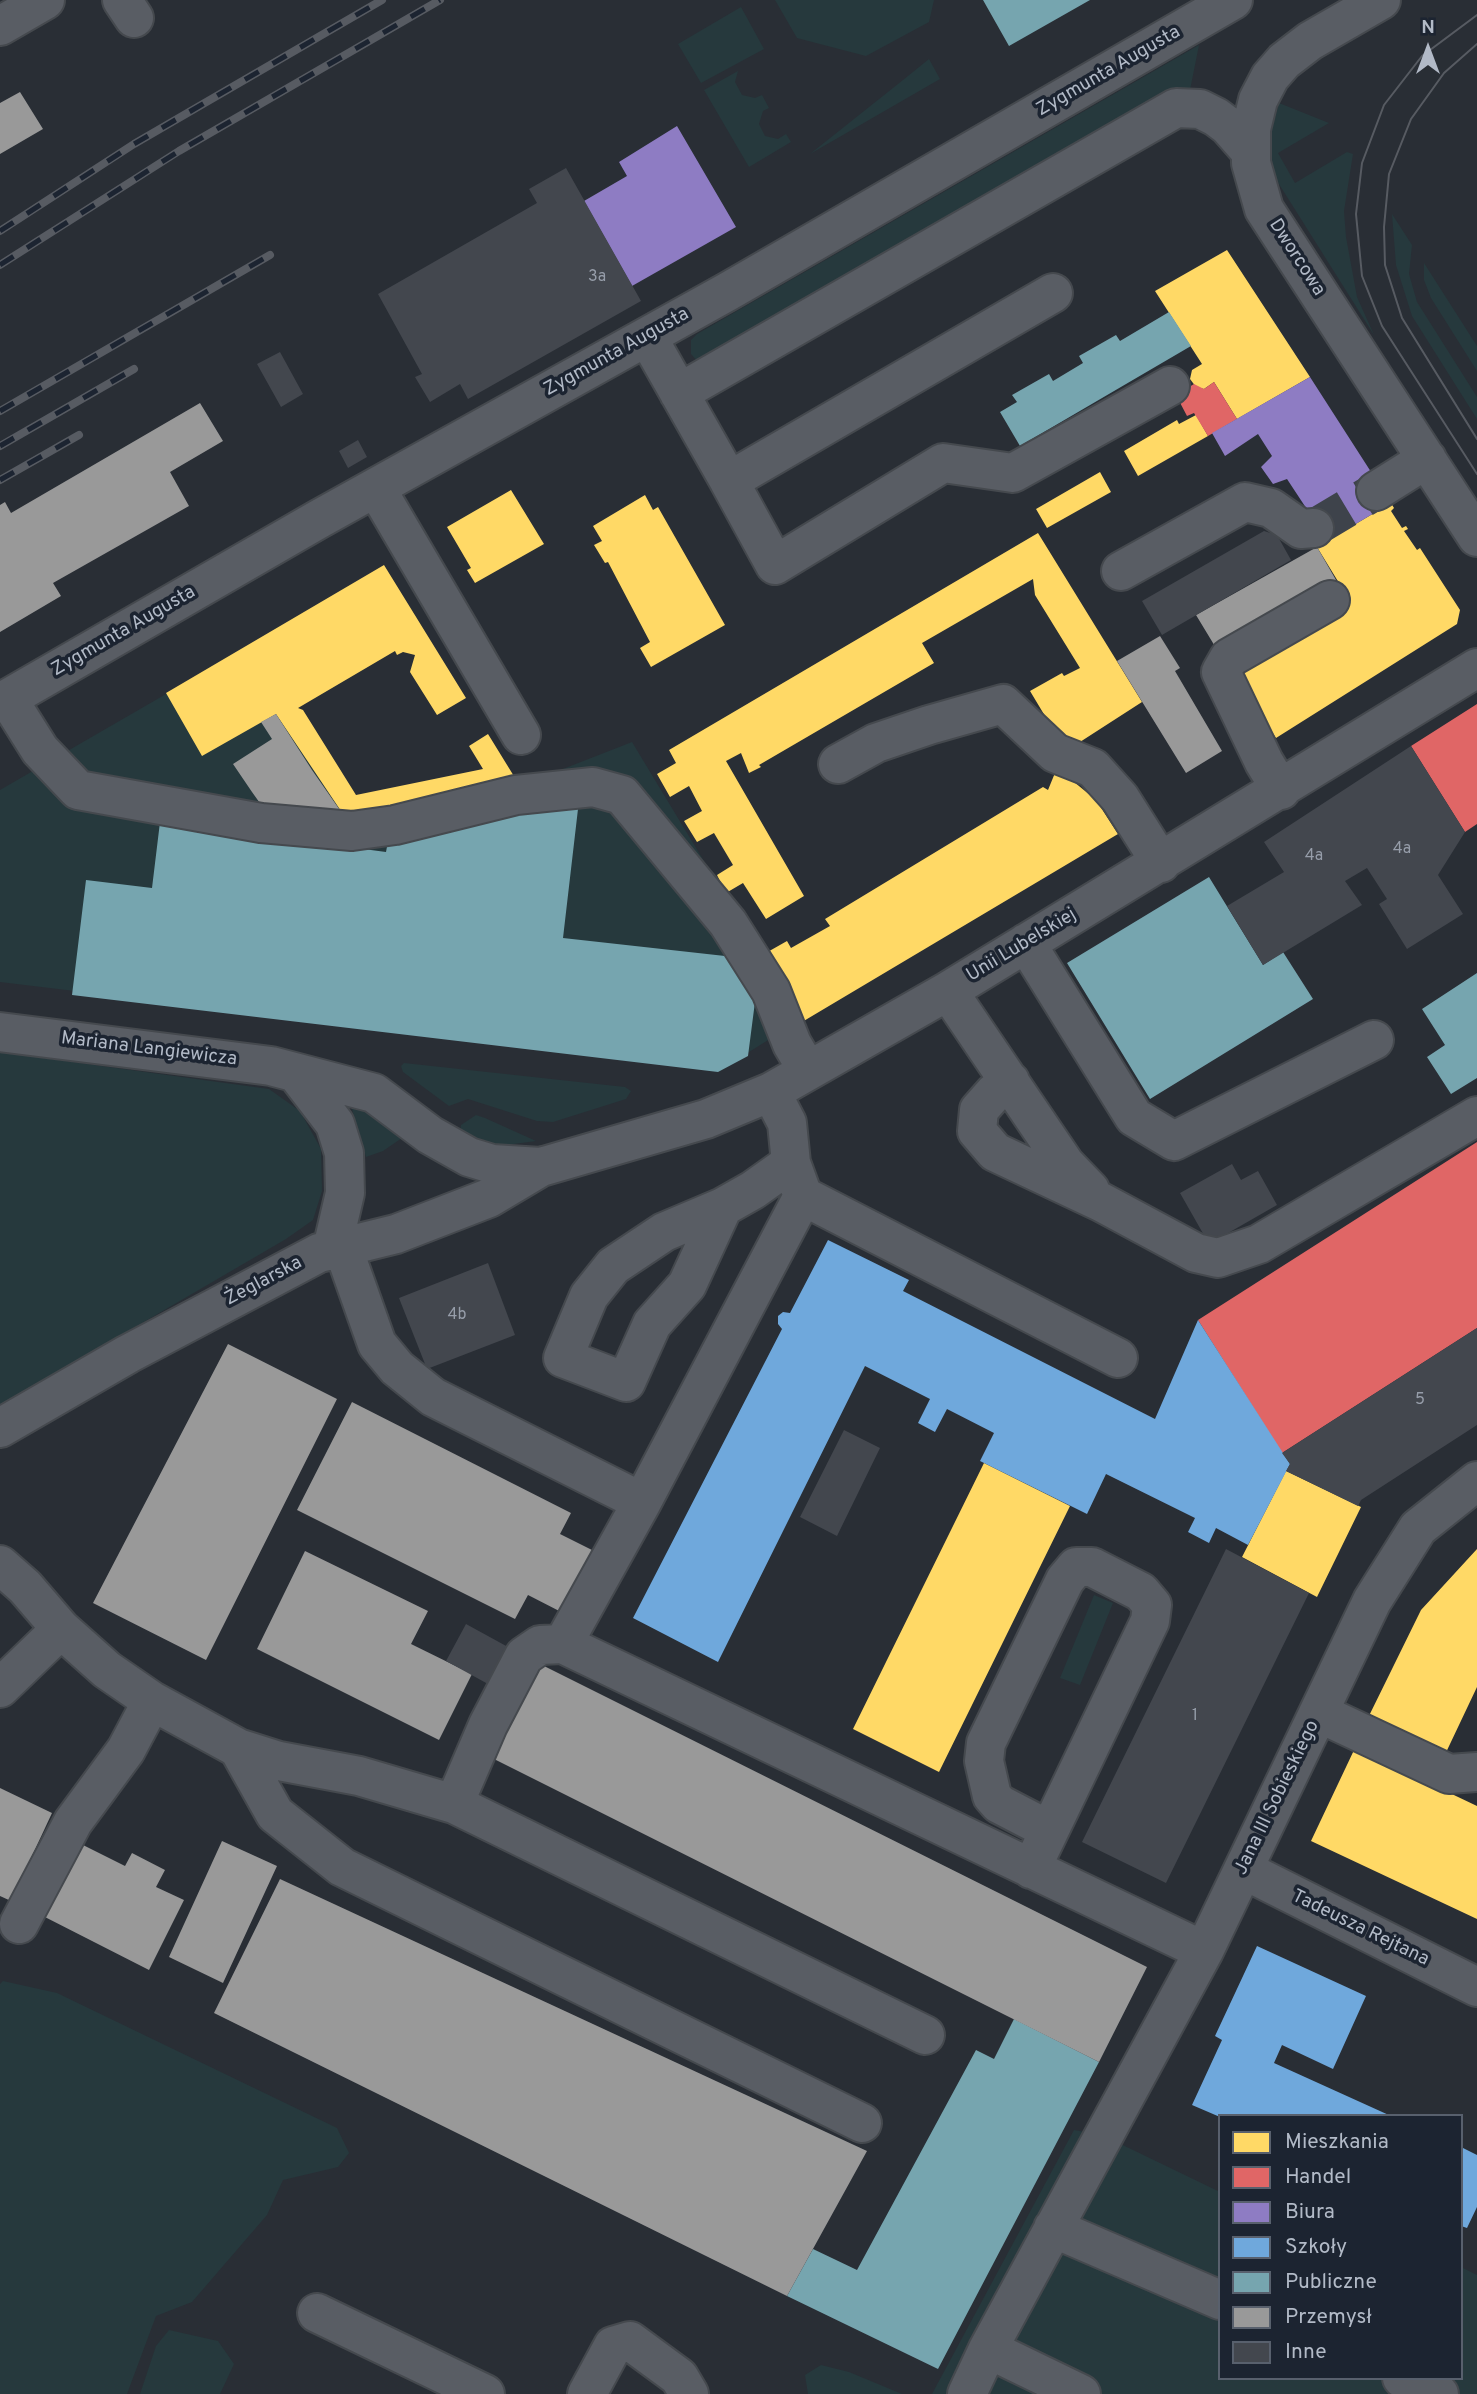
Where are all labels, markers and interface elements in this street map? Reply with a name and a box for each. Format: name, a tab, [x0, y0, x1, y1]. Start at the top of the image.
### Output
north arrow	[1393, 14, 1463, 84]
text: N	[1421, 16, 1435, 40]
street label: Zygmunta Augusta	[1033, 22, 1185, 122]
street label: Dworcowa	[1263, 215, 1329, 301]
house number: 3a	[588, 268, 606, 288]
street label: Zygmunta Augusta	[541, 304, 693, 402]
street label: Zygmunta Augusta	[48, 582, 200, 682]
house number: 4a	[1393, 840, 1411, 860]
house number: 4a	[1305, 847, 1323, 867]
street label: Unii Lubelskiej	[963, 904, 1081, 988]
street label: Mariana Langiewicza	[60, 1028, 238, 1072]
street label: Żeglarska	[221, 1252, 307, 1312]
house number: 4b	[448, 1306, 466, 1326]
house number: 5	[1415, 1391, 1425, 1411]
house number: 1	[1192, 1707, 1198, 1727]
street label: Jana III Sobieskiego	[1231, 1717, 1325, 1879]
street label: Tadeusza Rejtana	[1288, 1886, 1432, 1972]
legend	[1218, 2114, 1463, 2380]
text: Mieszkania	[1285, 2129, 1389, 2156]
text: Handel	[1285, 2164, 1351, 2191]
text: Biura	[1285, 2199, 1335, 2226]
text: Szkoły	[1285, 2234, 1347, 2261]
text: Publiczne	[1285, 2269, 1377, 2296]
text: Przemysł	[1285, 2304, 1372, 2331]
text: Inne	[1285, 2339, 1326, 2366]

